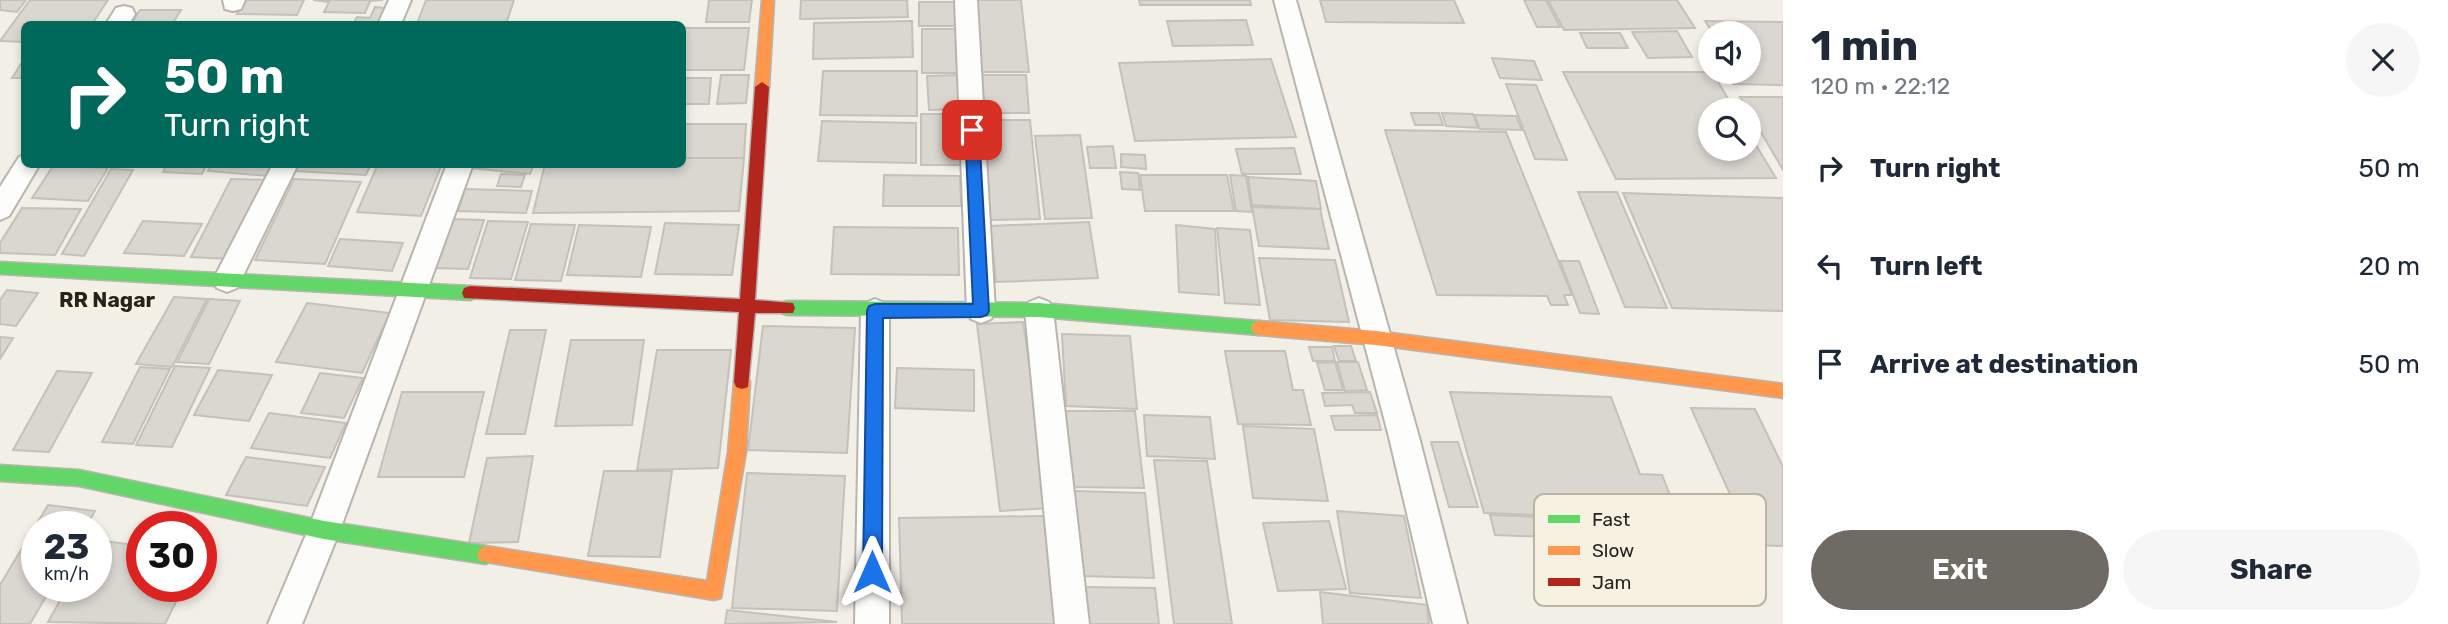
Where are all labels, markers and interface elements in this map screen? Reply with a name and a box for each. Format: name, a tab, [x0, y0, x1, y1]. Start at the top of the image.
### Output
map controls	[1698, 21, 1761, 161]
button: sound	[1698, 21, 1761, 84]
text: 1 min	[1811, 21, 1918, 71]
button: close	[2346, 23, 2420, 97]
text: 50 m	[164, 47, 284, 105]
icon: right	[49, 49, 140, 140]
text: 120 m · 22:12	[1811, 72, 1950, 100]
button: search	[1698, 98, 1761, 161]
pin	[942, 100, 1002, 160]
text: Turn right	[164, 106, 309, 144]
icon: arrive	[953, 111, 991, 149]
icon: right	[1811, 149, 1849, 187]
text: Turn right	[1870, 153, 2000, 184]
text: 50 m	[2359, 153, 2420, 184]
icon: left	[1811, 247, 1849, 285]
text: Turn left	[1870, 251, 1982, 282]
text: 20 m	[2359, 251, 2420, 282]
district label: RR Nagar	[59, 287, 156, 312]
icon: arrive	[1811, 345, 1849, 383]
text: Arrive at destination	[1870, 349, 2138, 380]
text: 50 m	[2359, 349, 2420, 380]
legend	[1534, 494, 1766, 606]
text: Fast	[1592, 508, 1631, 531]
speed limit sign: 30	[126, 511, 217, 602]
text: 23	[44, 526, 89, 568]
button: Exit	[1811, 530, 2109, 610]
button: Share	[2123, 530, 2420, 610]
position arrow	[835, 535, 909, 609]
text: Slow	[1592, 539, 1634, 562]
text: km/h	[44, 563, 89, 585]
text: Jam	[1592, 571, 1631, 594]

